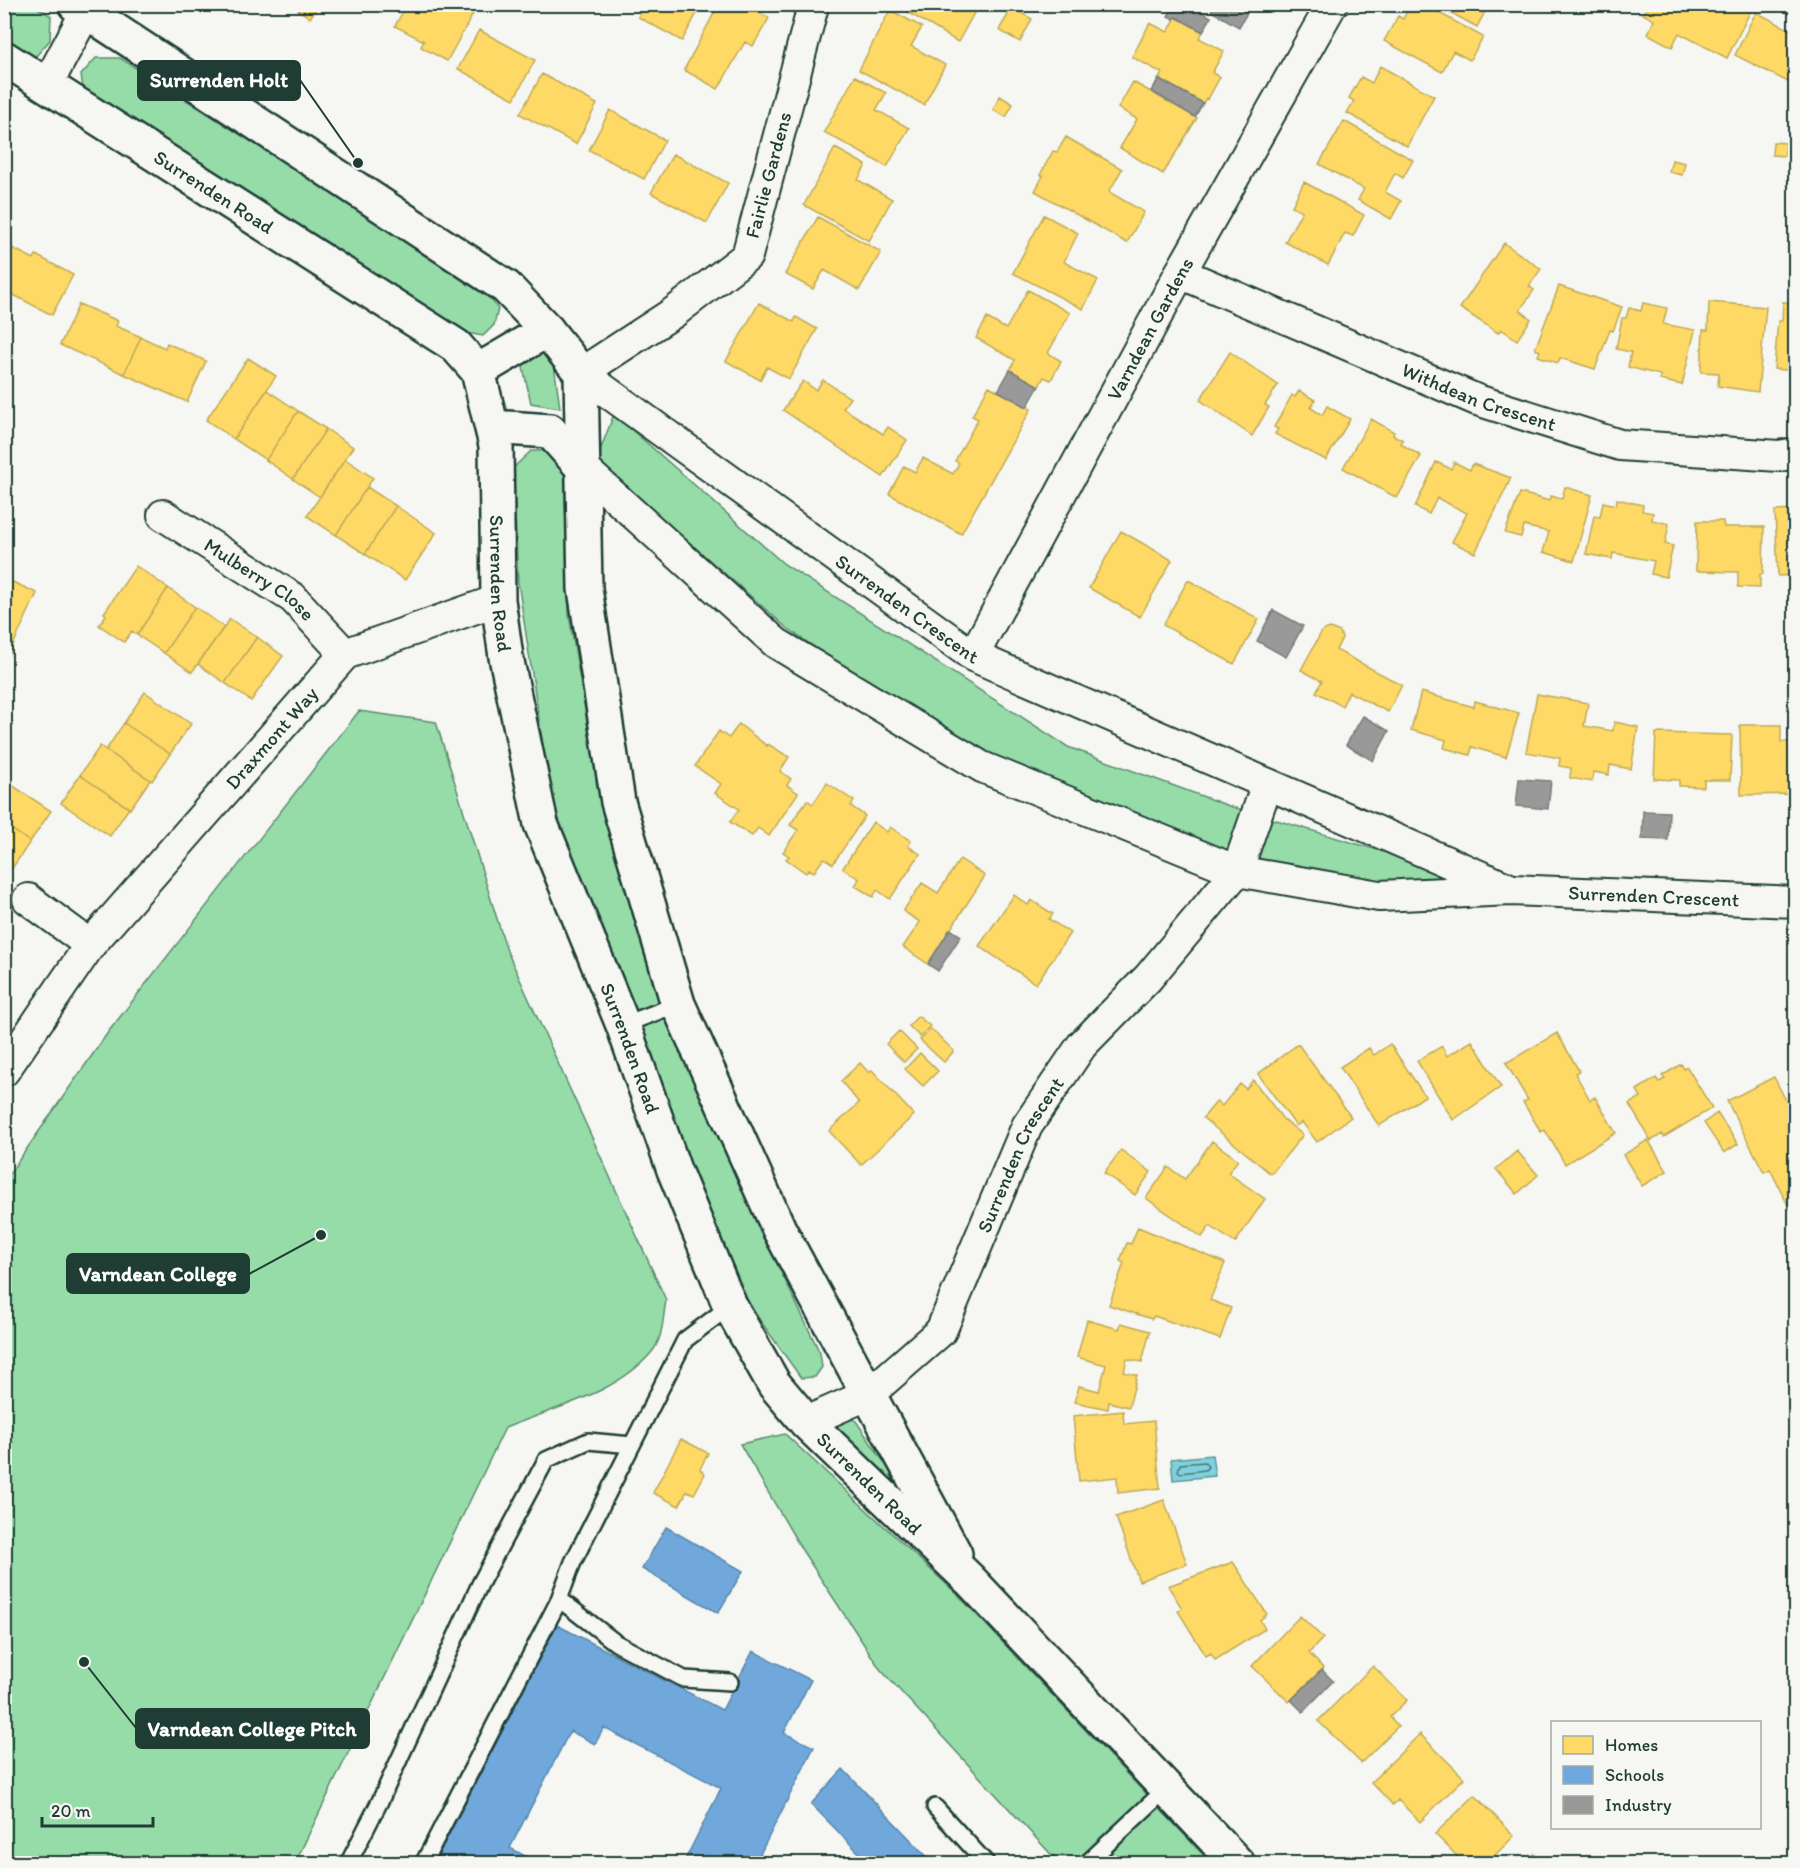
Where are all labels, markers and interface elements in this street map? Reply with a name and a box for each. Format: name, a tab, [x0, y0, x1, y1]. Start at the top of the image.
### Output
callout: Surrenden Holt	[138, 61, 300, 100]
text: Surrenden Holt	[150, 67, 288, 92]
street label: Fairlie Gardens	[740, 109, 796, 241]
street label: Surrenden Road	[150, 145, 279, 239]
street label: Varndean Gardens	[1102, 253, 1198, 404]
street label: Withdean Crescent	[1398, 357, 1559, 436]
street label: Surrenden Road	[485, 515, 517, 654]
street label: Mulberry Close	[200, 532, 320, 626]
street label: Surrenden Crescent	[831, 549, 982, 669]
street label: Draxmont Way	[220, 681, 323, 794]
street label: Surrenden Crescent	[1568, 880, 1740, 912]
street label: Surrenden Road	[595, 979, 665, 1117]
street label: Surrenden Crescent	[972, 1072, 1069, 1236]
callout: Varndean College	[67, 1254, 249, 1293]
text: Varndean College	[79, 1261, 237, 1287]
street label: Surrenden Road	[812, 1427, 927, 1540]
callout: Varndean College Pitch	[136, 1709, 369, 1748]
text: Varndean College Pitch	[148, 1716, 357, 1742]
legend	[1551, 1721, 1761, 1829]
text: Homes	[1605, 1734, 1658, 1756]
text: Schools	[1605, 1764, 1664, 1786]
scale bar	[42, 1790, 153, 1828]
text: Industry	[1605, 1794, 1672, 1816]
text: 20 m	[51, 1800, 91, 1822]

